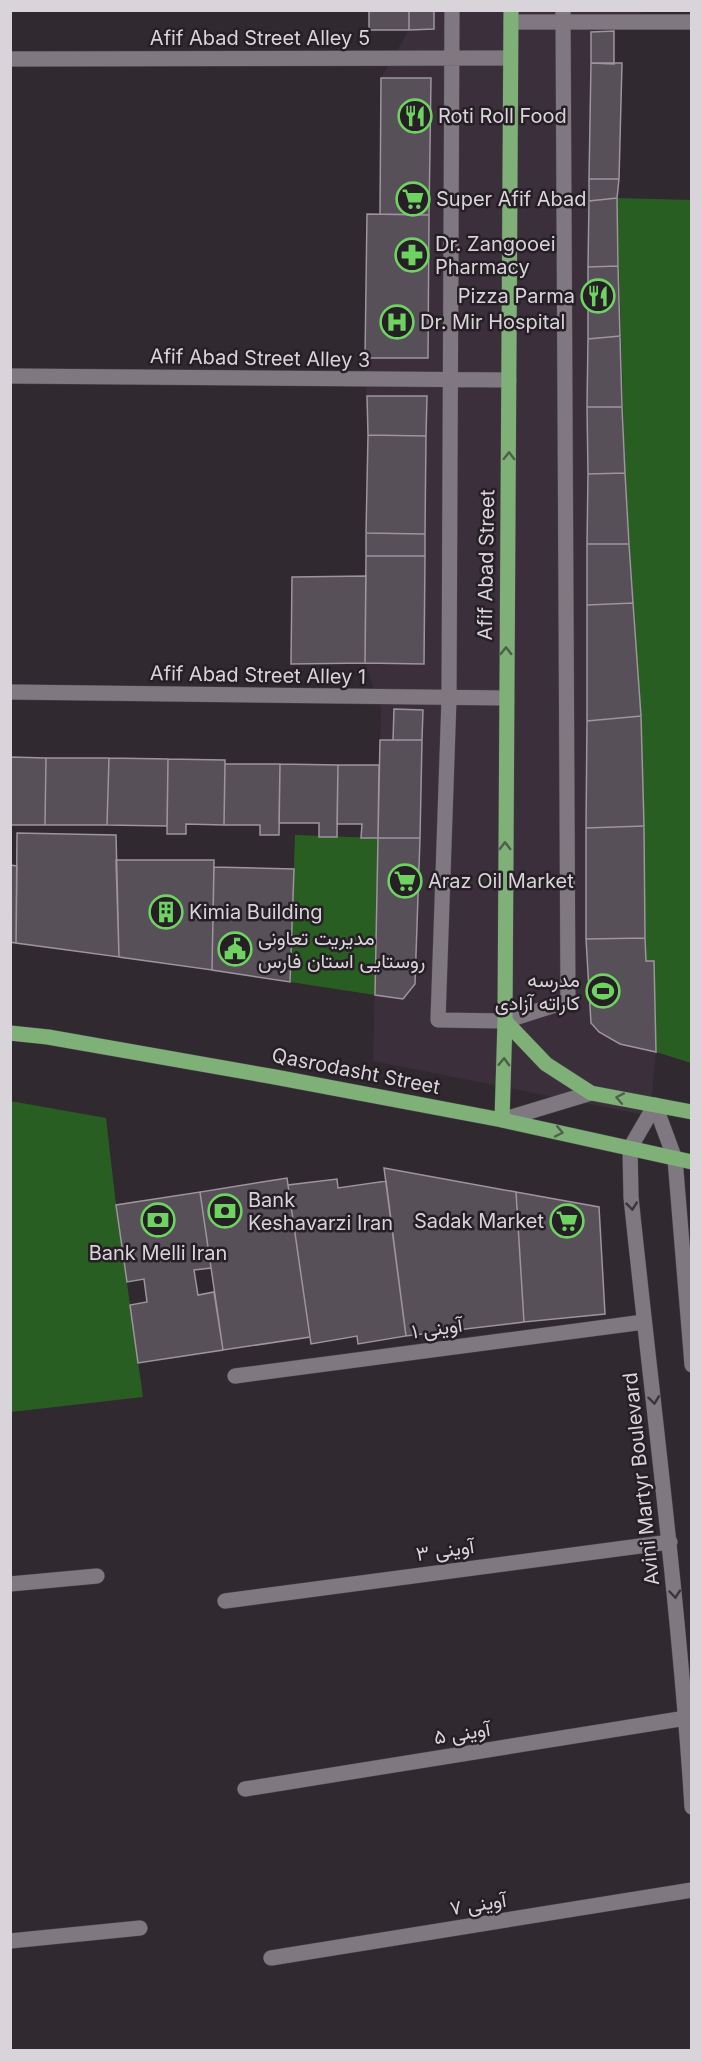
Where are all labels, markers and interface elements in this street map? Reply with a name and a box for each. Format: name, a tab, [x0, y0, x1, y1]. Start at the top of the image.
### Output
street label: Afif Abad Street Alley 5	[150, 26, 370, 50]
restaurant icon: Roti Roll Food	[397, 98, 433, 134]
place label: Roti Roll Food	[438, 104, 567, 128]
supermarket icon: Super Afif Abad	[395, 181, 431, 217]
place label: Super Afif Abad	[436, 187, 587, 211]
place label: Dr. Zangooei Pharmacy	[435, 232, 555, 279]
pharmacy icon: Dr. Zangooei Pharmacy	[394, 237, 430, 273]
restaurant icon: Pizza Parma	[580, 278, 616, 314]
place label: Pizza Parma	[458, 284, 575, 308]
hospital icon: Dr. Mir Hospital	[379, 304, 415, 340]
place label: Dr. Mir Hospital	[420, 310, 565, 334]
street label: Afif Abad Street Alley 3	[150, 344, 370, 372]
one-way arrow	[502, 451, 515, 460]
street label: Afif Abad Street	[473, 489, 499, 641]
one-way arrow	[500, 646, 512, 655]
street label: Afif Abad Street Alley 1	[150, 661, 366, 689]
one-way arrow	[499, 841, 511, 850]
supermarket icon: Araz Oil Market	[387, 863, 423, 899]
place label: Araz Oil Market	[428, 869, 574, 893]
building icon: Kimia Building	[148, 894, 184, 930]
place label: Kimia Building	[189, 900, 323, 924]
place label: مدیریت تعاونی روستایی استان فارس	[258, 926, 425, 974]
public building icon: مدیریت تعاونی روستایی استان فارس	[217, 931, 253, 967]
place label: مدرسه کاراته آزادی	[495, 968, 580, 1016]
sports icon: مدرسه کاراته آزادی	[585, 973, 621, 1009]
street label: Qasrodasht Street	[270, 1043, 443, 1099]
one-way arrow	[498, 1057, 510, 1066]
one-way arrow	[616, 1093, 625, 1105]
one-way arrow	[554, 1125, 564, 1138]
place label: Bank Keshavarzi Iran	[248, 1188, 393, 1235]
bank icon: Bank Keshavarzi Iran	[207, 1193, 243, 1229]
one-way arrow	[625, 1201, 638, 1210]
bank icon: Bank Melli Iran	[140, 1202, 176, 1238]
supermarket icon: Sadak Market	[549, 1203, 585, 1239]
place label: Sadak Market	[414, 1209, 544, 1233]
place label: Bank Melli Iran	[89, 1241, 227, 1265]
street label: ۱ آوینی	[410, 1312, 465, 1344]
street label: Avini Martyr Boulevard	[618, 1371, 664, 1587]
one-way arrow	[647, 1395, 659, 1404]
street label: ۳ آوینی	[414, 1534, 477, 1567]
one-way arrow	[668, 1589, 681, 1598]
street label: ۵ آوینی	[432, 1716, 493, 1750]
street label: ۷ آوینی	[448, 1887, 509, 1921]

